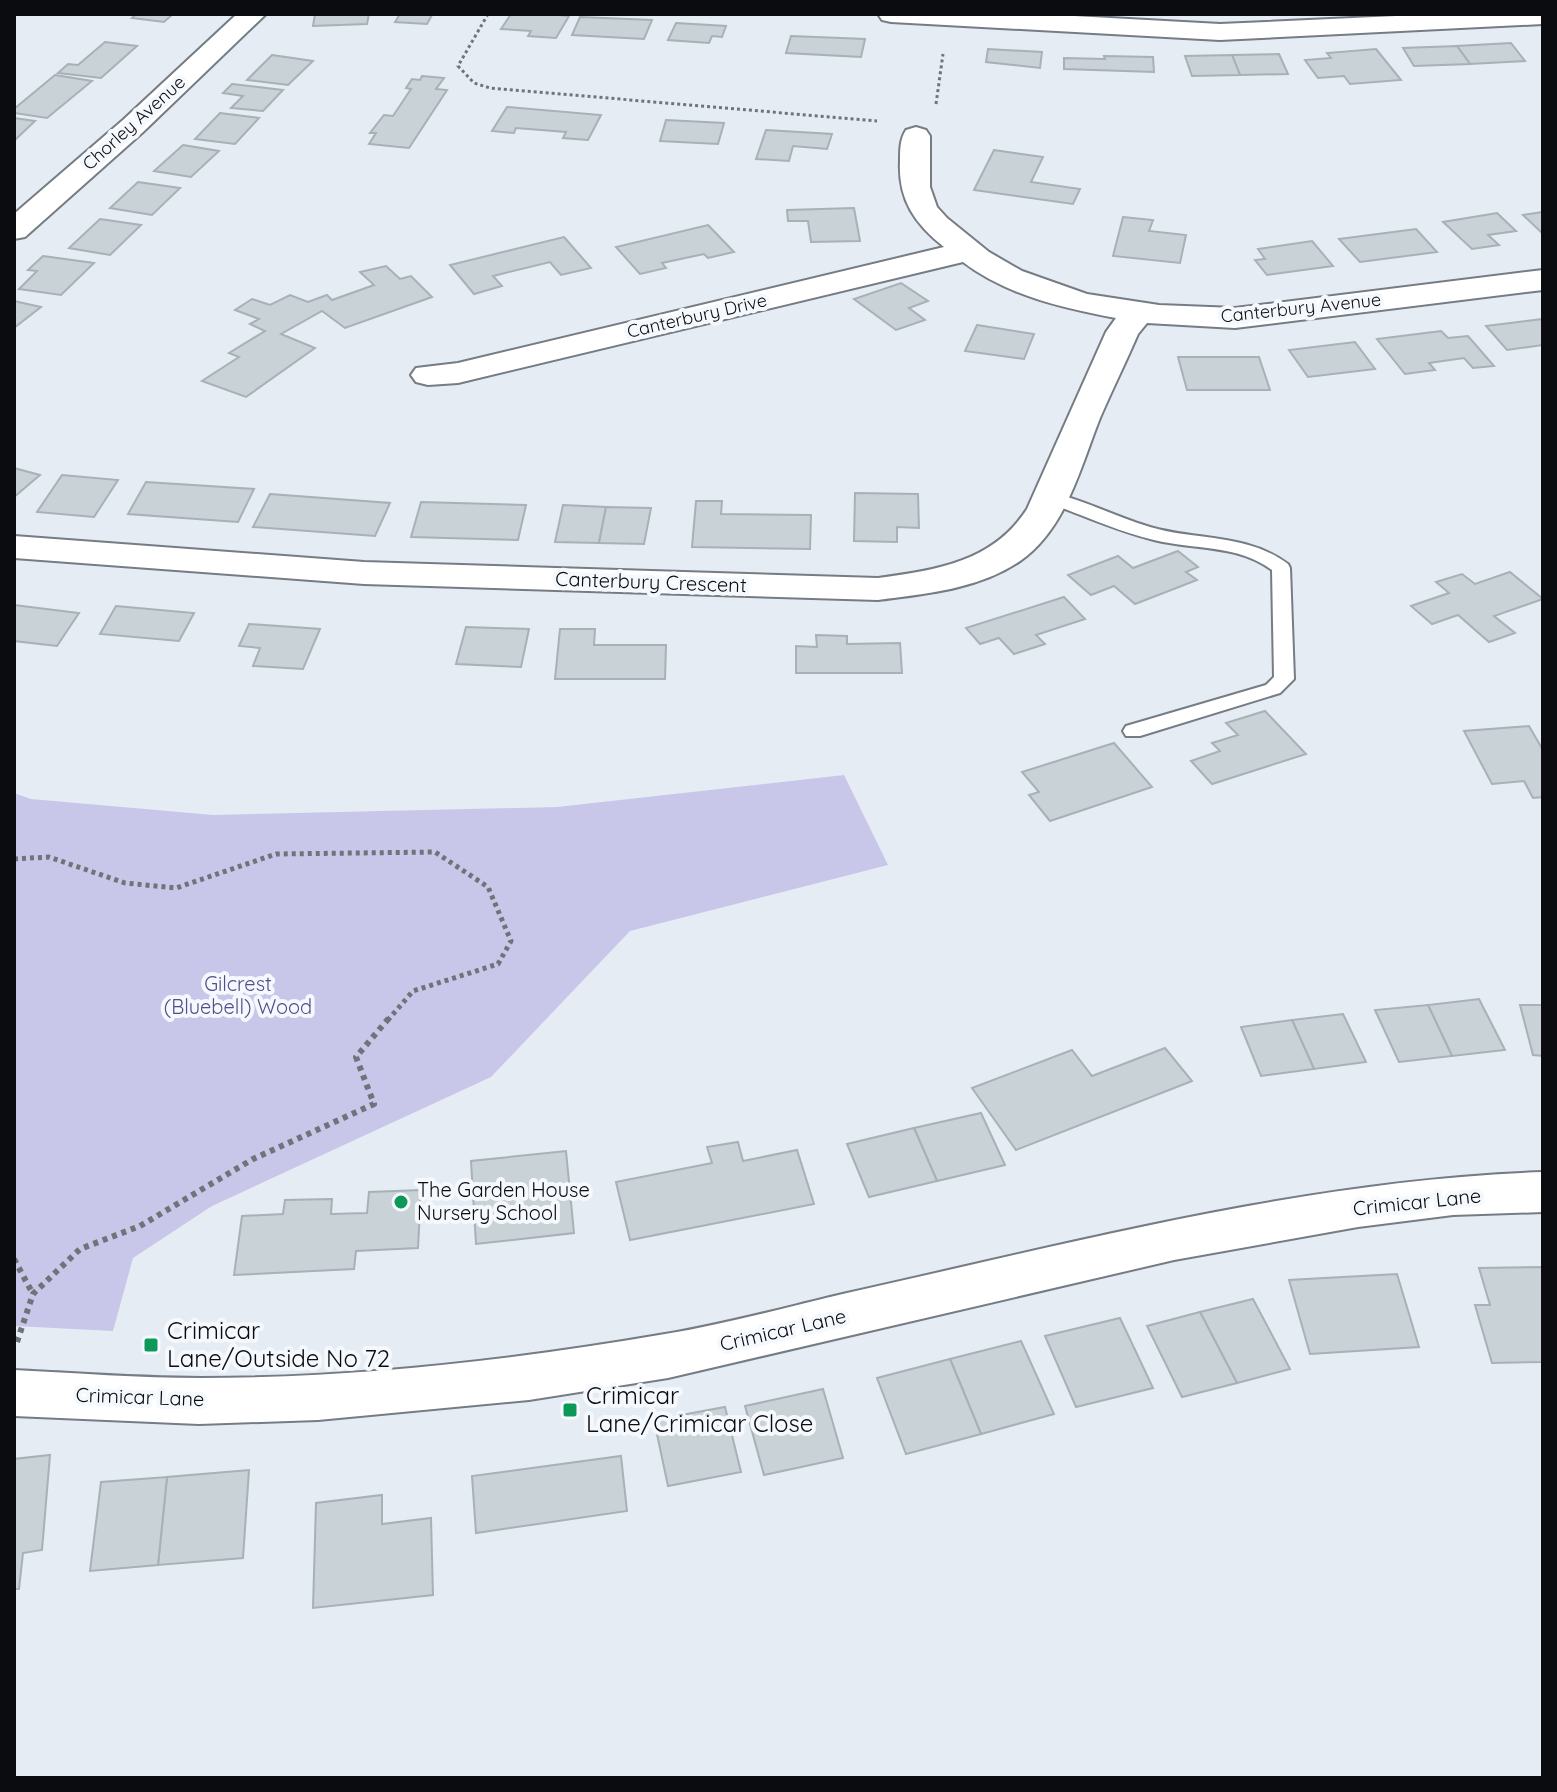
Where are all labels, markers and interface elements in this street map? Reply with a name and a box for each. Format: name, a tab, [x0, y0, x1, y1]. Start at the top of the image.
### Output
street label: Chorley Avenue	[77, 70, 190, 175]
street label: Canterbury Drive	[625, 288, 769, 343]
street label: Canterbury Avenue	[1220, 288, 1382, 327]
street label: Canterbury Crescent	[555, 566, 747, 597]
park label: Gilcrest (Bluebell) Wood	[164, 971, 312, 1019]
place label: The Garden House Nursery School	[417, 1177, 590, 1225]
street label: Crimicar Lane	[1352, 1182, 1482, 1221]
marker: The Garden House Nursery School	[392, 1193, 410, 1211]
street label: Crimicar Lane	[717, 1303, 848, 1356]
place label: Crimicar Lane/Outside No 72	[167, 1315, 390, 1373]
marker: Crimicar Lane/Outside No 72	[142, 1336, 160, 1354]
place label: Crimicar Lane/Crimicar Close	[586, 1380, 813, 1438]
street label: Crimicar Lane	[75, 1382, 205, 1411]
marker: Crimicar Lane/Crimicar Close	[561, 1401, 579, 1419]

